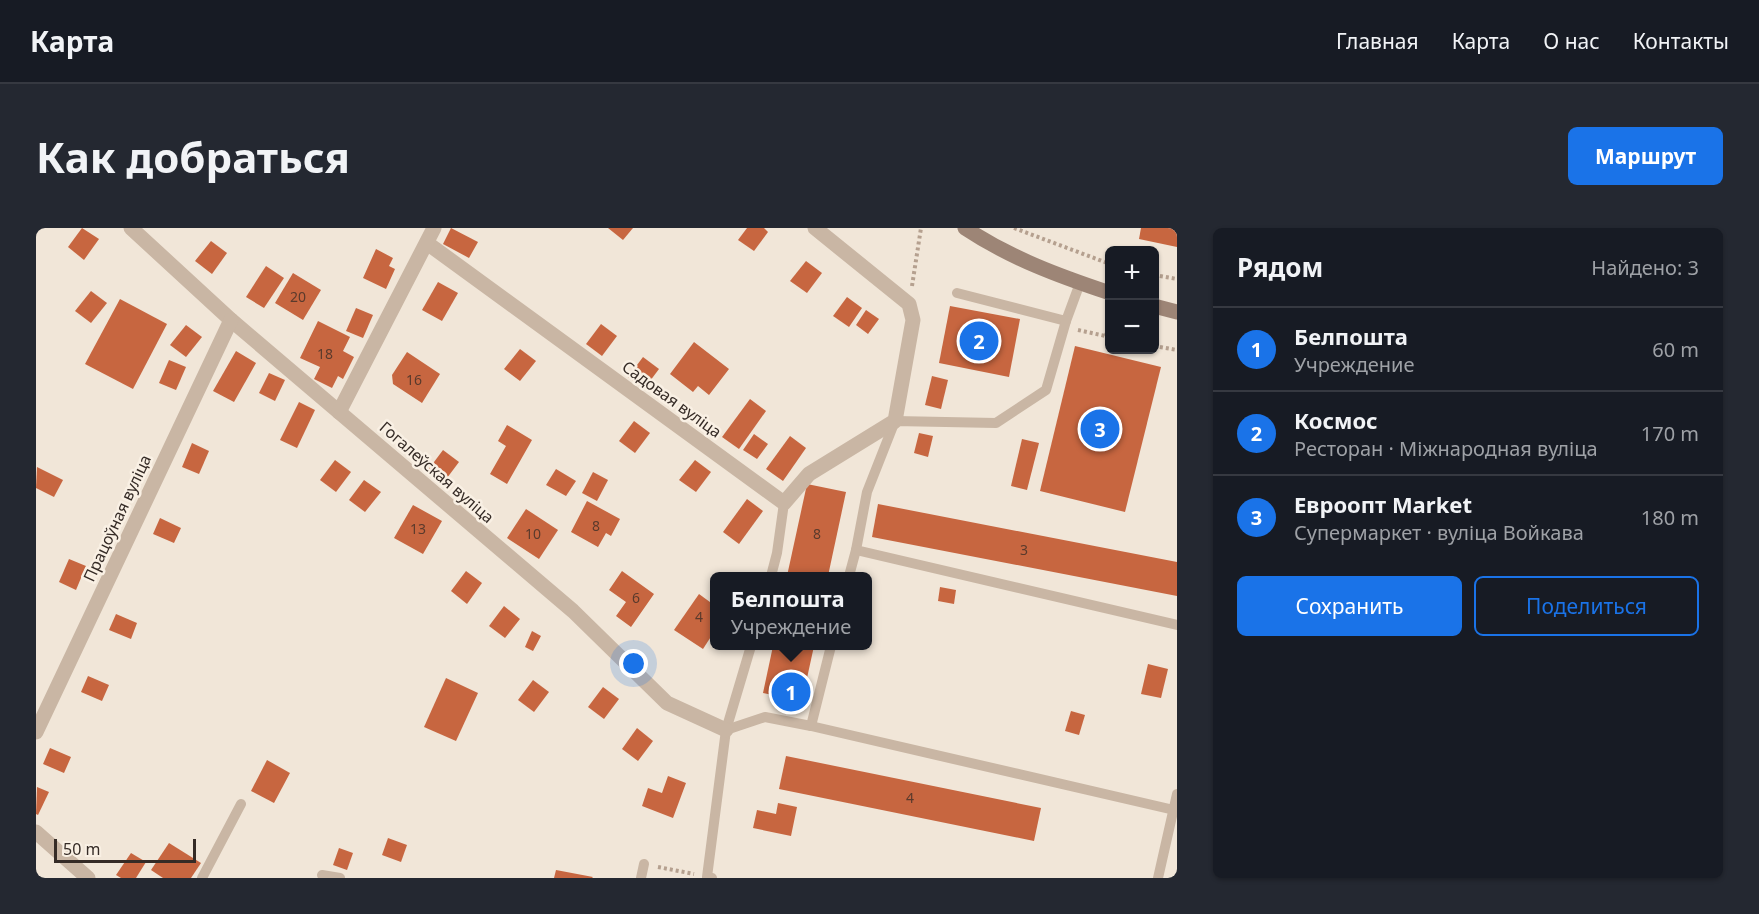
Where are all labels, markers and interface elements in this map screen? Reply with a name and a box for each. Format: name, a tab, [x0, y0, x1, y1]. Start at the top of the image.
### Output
text: Карта	[30, 22, 114, 60]
text: Главная	[1336, 27, 1419, 55]
text: Карта	[1452, 27, 1510, 55]
text: О нас	[1543, 27, 1600, 55]
text: Контакты	[1633, 27, 1729, 55]
button: Маршрут	[1568, 127, 1723, 185]
text: Как добраться	[36, 128, 350, 185]
map controls	[1105, 246, 1159, 354]
button: +	[1105, 246, 1159, 300]
text: Рядом	[1237, 249, 1323, 285]
text: Найдено: 3	[1591, 254, 1699, 281]
house number: 20	[290, 287, 306, 306]
button: −	[1105, 300, 1159, 354]
pin: 2	[960, 318, 998, 364]
text: Белпошта	[1294, 321, 1408, 351]
text: 1	[1251, 336, 1262, 363]
text: 60 m	[1652, 336, 1699, 363]
house number: 18	[317, 344, 333, 363]
text: Учреждение	[1294, 351, 1415, 378]
street label: Садовая вуліца	[618, 355, 726, 443]
house number: 16	[406, 370, 422, 389]
text: Космос	[1294, 405, 1378, 435]
pin: 3	[1080, 406, 1120, 452]
street label: Гогалеўская вуліца	[375, 416, 499, 528]
text: 2	[1251, 420, 1262, 447]
text: 170 m	[1641, 420, 1699, 447]
text: Ресторан · Міжнародная вуліца	[1294, 435, 1598, 462]
street label: Працоўная вуліца	[78, 451, 156, 585]
text: Евроопт Market	[1294, 489, 1472, 519]
text: 3	[1251, 504, 1262, 531]
text: 180 m	[1641, 504, 1699, 531]
house number: 8	[592, 516, 600, 535]
house number: 13	[410, 519, 426, 538]
text: Супермаркет · вуліца Войкава	[1294, 519, 1584, 546]
house number: 10	[525, 524, 541, 543]
house number: 8	[813, 524, 821, 543]
house number: 3	[1020, 540, 1028, 559]
popup	[710, 572, 872, 650]
button: Сохранить	[1237, 576, 1462, 636]
button: Поделиться	[1474, 576, 1699, 636]
text: Белпошта	[731, 583, 845, 613]
house number: 6	[632, 588, 640, 607]
house number: 4	[695, 607, 703, 626]
text: Учреждение	[731, 613, 851, 640]
your location	[619, 649, 648, 678]
pin: 1	[772, 670, 810, 714]
house number: 4	[906, 788, 914, 807]
scale bar	[54, 836, 196, 864]
text: 50 m	[63, 838, 100, 860]

